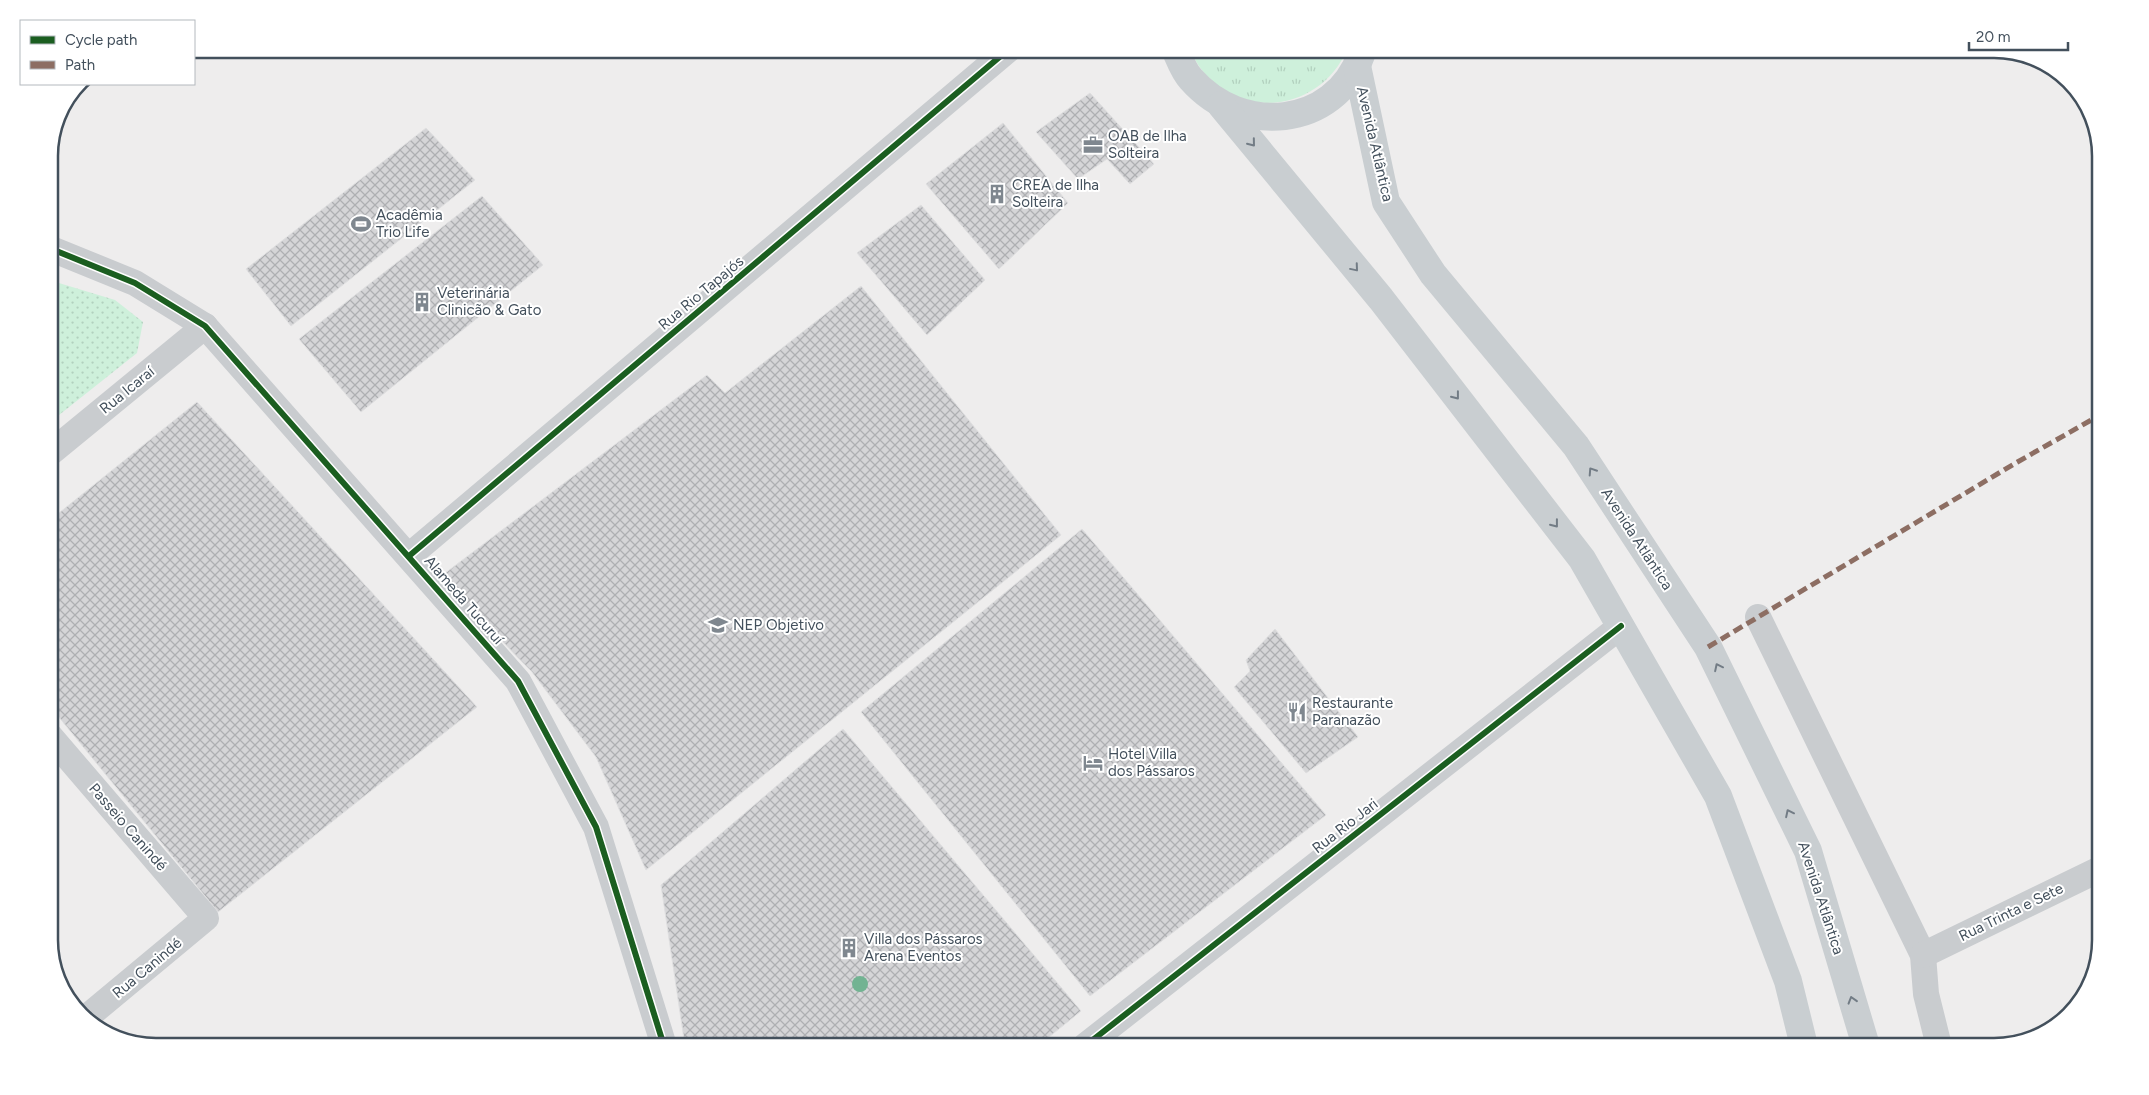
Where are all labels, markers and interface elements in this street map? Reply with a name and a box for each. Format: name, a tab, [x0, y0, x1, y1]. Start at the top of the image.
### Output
legend	[20, 20, 195, 85]
scale bar	[1969, 20, 2068, 52]
text: 20 m	[1976, 28, 2010, 46]
text: Cycle path	[65, 31, 137, 49]
text: Path	[65, 56, 95, 74]
street label: Avenida Atlântica	[1353, 85, 1397, 203]
place label: OAB de Ilha Solteira	[1108, 127, 1187, 162]
office icon: OAB de Ilha Solteira	[1082, 134, 1104, 156]
one-way arrow	[1246, 137, 1254, 146]
place label: CREA de Ilha Solteira	[1012, 176, 1099, 211]
building icon: CREA de Ilha Solteira	[986, 183, 1008, 205]
place label: Acadêmia Trio Life	[376, 206, 443, 241]
sports icon: Acadêmia Trio Life	[350, 213, 372, 235]
street label: Rua Rio Tapajós	[655, 252, 747, 334]
one-way arrow	[1350, 262, 1358, 271]
place label: Veterinária Clinicão & Gato	[437, 284, 542, 319]
building icon: Veterinária Clinicão & Gato	[411, 291, 433, 313]
street label: Rua Icaraí	[96, 362, 159, 417]
one-way arrow	[1450, 390, 1458, 399]
one-way arrow	[1589, 468, 1599, 477]
street label: Avenida Atlântica	[1597, 485, 1677, 593]
one-way arrow	[1549, 519, 1558, 528]
street label: Alameda Tucuruí	[421, 552, 508, 649]
school or university icon: NEP Objetivo	[707, 614, 729, 636]
place label: NEP Objetivo	[733, 616, 824, 634]
one-way arrow	[1713, 663, 1724, 672]
place label: Restaurante Paranazão	[1312, 694, 1393, 729]
restaurant icon: Restaurante Paranazão	[1286, 701, 1308, 723]
place label: Hotel Villa dos Pássaros	[1108, 745, 1195, 780]
hotel icon: Hotel Villa dos Pássaros	[1082, 752, 1104, 774]
street label: Passeio Canindé	[85, 780, 171, 874]
street label: Rua Rio Jari	[1309, 795, 1381, 857]
one-way arrow	[1785, 809, 1795, 818]
street label: Avenida Atlântica	[1794, 839, 1848, 957]
street label: Rua Trinta e Sete	[1956, 879, 2066, 945]
place label: Villa dos Pássaros Arena Eventos	[864, 930, 983, 965]
street label: Rua Canindé	[109, 934, 185, 1002]
building icon: Villa dos Pássaros Arena Eventos	[838, 937, 860, 959]
one-way arrow	[1848, 996, 1858, 1004]

